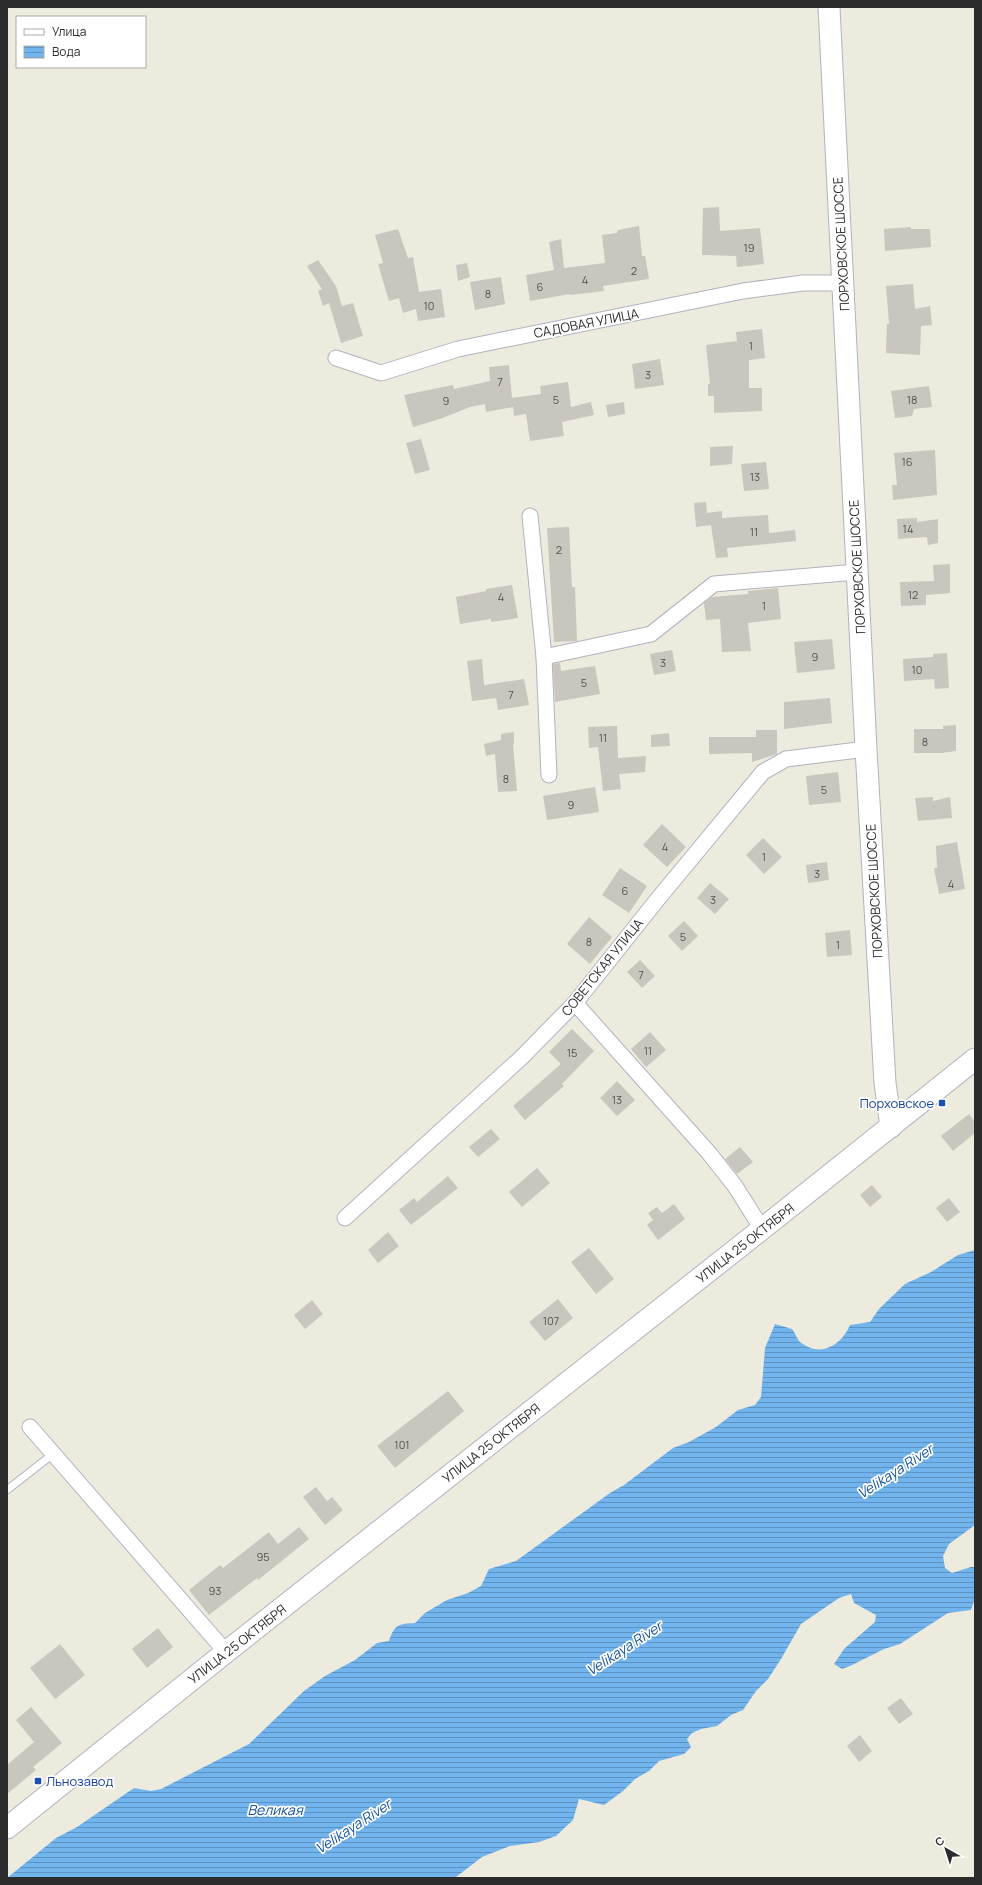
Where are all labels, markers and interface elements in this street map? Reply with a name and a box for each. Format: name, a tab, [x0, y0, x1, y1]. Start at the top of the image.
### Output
legend	[16, 16, 146, 68]
text: Улица	[52, 23, 86, 40]
text: Вода	[52, 43, 80, 60]
street label: ПОРХОВСКОЕ ШОССЕ	[828, 176, 854, 312]
house number: 19	[743, 240, 755, 255]
house number: 2	[631, 263, 637, 278]
house number: 4	[582, 272, 588, 287]
house number: 6	[537, 279, 544, 294]
house number: 8	[485, 286, 491, 301]
house number: 10	[423, 298, 435, 313]
street label: САДОВАЯ УЛИЦА	[532, 304, 640, 342]
house number: 1	[749, 338, 753, 353]
house number: 3	[645, 367, 651, 382]
house number: 7	[497, 374, 503, 389]
house number: 5	[553, 392, 559, 407]
house number: 18	[907, 392, 917, 407]
house number: 9	[443, 393, 450, 408]
house number: 16	[901, 454, 913, 469]
house number: 13	[750, 469, 760, 484]
street label: ПОРХОВСКОЕ ШОССЕ	[844, 499, 870, 635]
house number: 14	[903, 521, 913, 536]
house number: 11	[750, 524, 758, 539]
house number: 2	[556, 542, 562, 557]
house number: 12	[908, 587, 918, 602]
house number: 4	[498, 589, 504, 604]
house number: 1	[762, 598, 766, 613]
house number: 9	[812, 649, 819, 664]
house number: 3	[660, 655, 666, 670]
house number: 10	[911, 662, 923, 677]
house number: 5	[581, 675, 587, 690]
house number: 7	[508, 687, 514, 702]
house number: 11	[599, 730, 607, 745]
house number: 8	[922, 734, 928, 749]
house number: 8	[503, 771, 509, 786]
house number: 5	[821, 782, 827, 797]
house number: 9	[568, 797, 575, 812]
street label: ПОРХОВСКОЕ ШОССЕ	[861, 823, 887, 959]
house number: 4	[662, 839, 668, 854]
house number: 1	[762, 849, 766, 864]
house number: 3	[814, 866, 820, 881]
house number: 4	[948, 876, 954, 891]
house number: 6	[622, 883, 629, 898]
house number: 3	[710, 892, 716, 907]
street label: СОВЕТСКАЯ УЛИЦА	[557, 914, 647, 1020]
house number: 5	[680, 929, 686, 944]
house number: 8	[586, 934, 592, 949]
house number: 1	[836, 937, 840, 952]
house number: 7	[638, 967, 644, 982]
house number: 11	[644, 1043, 652, 1058]
house number: 15	[567, 1045, 577, 1060]
house number: 13	[612, 1092, 622, 1107]
place label: Порховское	[860, 1094, 934, 1112]
marker: Порховское	[937, 1098, 947, 1108]
street label: УЛИЦА 25 ОКТЯБРЯ	[692, 1199, 798, 1287]
house number: 107	[543, 1313, 559, 1328]
street label: УЛИЦА 25 ОКТЯБРЯ	[438, 1399, 544, 1487]
house number: 101	[394, 1437, 410, 1452]
water label: Velikaya River	[854, 1438, 938, 1503]
house number: 95	[256, 1549, 270, 1564]
house number: 93	[209, 1583, 221, 1598]
street label: УЛИЦА 25 ОКТЯБРЯ	[184, 1600, 290, 1688]
water label: Velikaya River	[583, 1615, 667, 1680]
place label: Льнозавод	[46, 1772, 114, 1790]
marker: Льнозавод	[33, 1776, 43, 1786]
water label: Velikaya River	[312, 1793, 396, 1858]
water label: Великая	[247, 1800, 304, 1819]
north arrow	[926, 1829, 966, 1869]
text: С	[932, 1832, 947, 1849]

